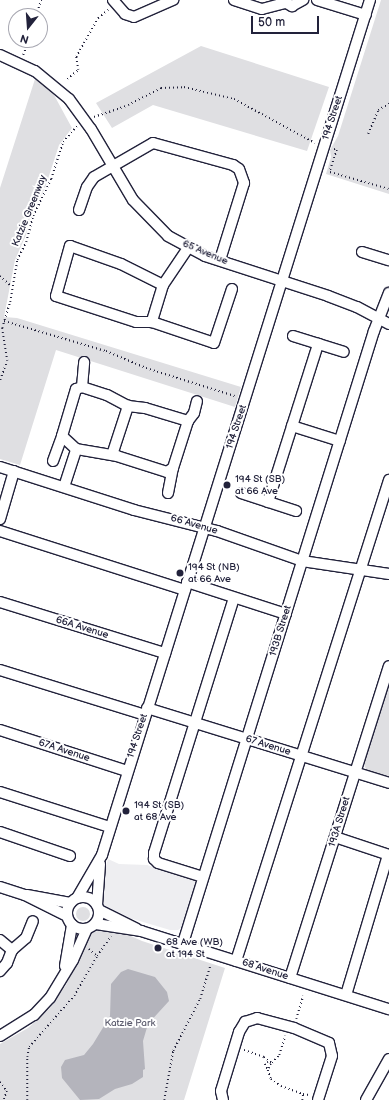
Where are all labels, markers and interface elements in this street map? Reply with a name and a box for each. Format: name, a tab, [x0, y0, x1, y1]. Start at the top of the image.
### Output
north arrow	[8, 8, 48, 48]
scale bar	[253, 8, 321, 34]
text: 50 m	[258, 15, 285, 30]
text: N	[19, 32, 30, 46]
street label: 194 Street	[320, 94, 346, 142]
street label: Katzie Greenway	[10, 174, 50, 248]
street label: 65 Avenue	[181, 238, 229, 268]
street label: 194 Street	[224, 403, 250, 451]
place label: 194 St (SB) at 66 Ave	[235, 473, 285, 496]
marker: 194 St (SB) at 66 Ave	[222, 480, 232, 490]
street label: 66 Avenue	[169, 513, 219, 537]
place label: 194 St (NB) at 66 Ave	[188, 561, 240, 584]
marker: 194 St (NB) at 66 Ave	[175, 568, 185, 578]
street label: 193B Street	[268, 604, 294, 658]
street label: 66A Avenue	[54, 614, 110, 642]
street label: 194 Street	[125, 712, 151, 760]
street label: 67 Avenue	[244, 733, 292, 759]
street label: 67A Avenue	[37, 737, 91, 765]
street label: 193A Street	[327, 795, 353, 849]
place label: 194 St (SB) at 68 Ave	[134, 799, 184, 822]
marker: 194 St (SB) at 68 Ave	[121, 806, 131, 816]
place label: 68 Ave (WB) at 194 St	[166, 936, 223, 960]
marker: 68 Ave (WB) at 194 St	[153, 943, 163, 953]
street label: 68 Avenue	[240, 957, 290, 983]
park label: Katzie Park	[105, 1018, 155, 1030]

